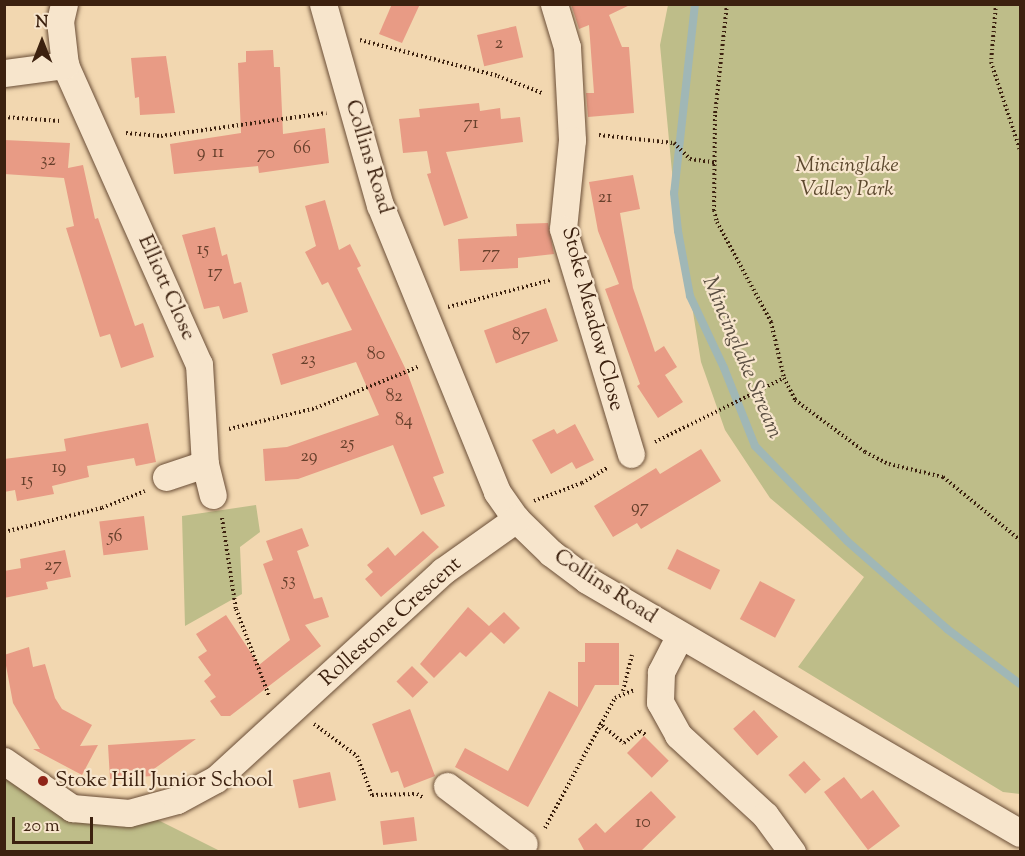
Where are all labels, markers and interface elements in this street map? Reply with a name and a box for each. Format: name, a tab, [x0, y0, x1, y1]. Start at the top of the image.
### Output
north arrow	[12, 12, 72, 72]
text: N	[36, 12, 48, 35]
house number: 2	[495, 33, 503, 55]
street label: Collins Road	[339, 97, 397, 217]
house number: 71	[463, 113, 479, 135]
house number: 66	[293, 138, 311, 160]
house number: 9	[197, 142, 205, 164]
house number: 11	[212, 142, 224, 164]
house number: 70	[257, 143, 275, 165]
house number: 32	[40, 150, 56, 172]
park label: Mincinglake Valley Park	[795, 153, 899, 203]
house number: 21	[598, 187, 612, 209]
street label: Stoke Meadow Close	[555, 224, 629, 414]
street label: Elliott Close	[132, 231, 200, 345]
house number: 15	[197, 239, 209, 261]
house number: 77	[482, 243, 500, 265]
house number: 17	[207, 262, 223, 284]
water label: Mincinglake Stream	[695, 273, 787, 443]
house number: 87	[512, 325, 530, 347]
house number: 80	[367, 344, 385, 366]
house number: 23	[300, 349, 316, 371]
house number: 82	[385, 386, 403, 408]
house number: 84	[395, 410, 413, 432]
house number: 25	[340, 433, 354, 455]
house number: 29	[300, 446, 318, 468]
house number: 19	[52, 457, 66, 479]
house number: 15	[21, 470, 33, 492]
house number: 97	[631, 497, 649, 519]
house number: 56	[107, 526, 123, 548]
street label: Collins Road	[549, 544, 661, 630]
street label: Rollestone Crescent	[315, 552, 467, 692]
house number: 27	[44, 555, 62, 577]
house number: 53	[282, 570, 296, 592]
place label: Stoke Hill Junior School	[55, 768, 273, 794]
marker: Stoke Hill Junior School	[36, 774, 50, 788]
scale bar	[15, 805, 96, 843]
house number: 10	[635, 812, 651, 834]
text: 20 m	[23, 814, 60, 840]

